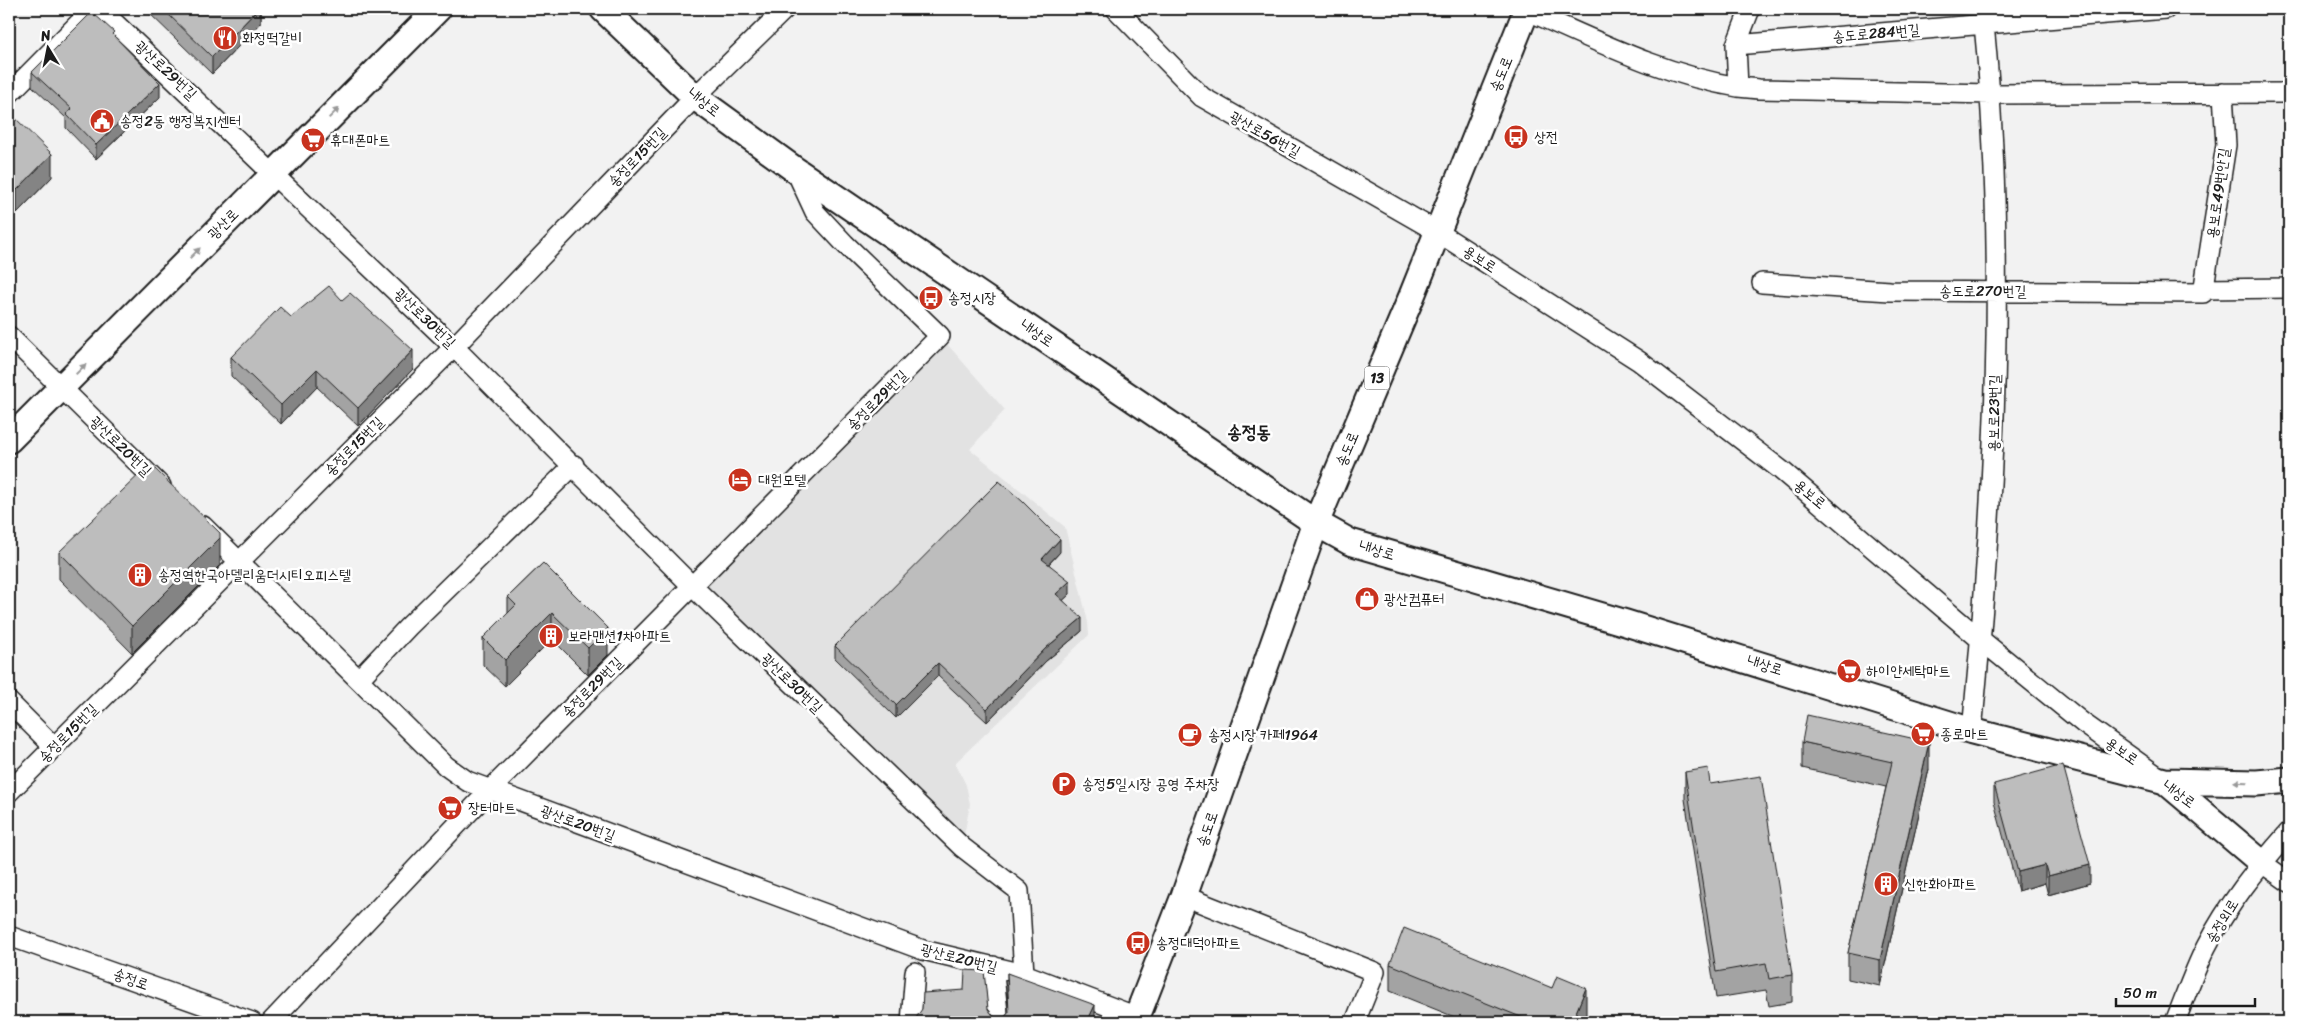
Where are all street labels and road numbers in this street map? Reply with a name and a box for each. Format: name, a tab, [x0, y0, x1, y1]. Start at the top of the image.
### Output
street label: 송도로284번길	[1831, 16, 1921, 50]
street label: 광산로29번길	[129, 34, 203, 106]
street label: 송도로	[1482, 52, 1520, 96]
street label: 내상로	[682, 81, 726, 123]
street label: 광산로56번길	[1225, 104, 1305, 164]
street label: 송정로15번길	[601, 121, 673, 193]
street label: 용보로49번안길	[2199, 146, 2237, 240]
street label: 광산로	[201, 202, 245, 246]
street label: 용보로	[1458, 238, 1502, 280]
street label: 송도로270번길	[1939, 278, 2027, 304]
street label: 광산로30번길	[388, 282, 462, 354]
street label: 내상로	[1015, 312, 1059, 354]
street label: 송정로29번길	[840, 363, 914, 437]
road number: 13	[1364, 366, 1390, 389]
street label: 용보로23번길	[1980, 374, 2008, 452]
street label: 광산로20번길	[84, 409, 158, 483]
street label: 송정로15번길	[318, 410, 390, 482]
street label: 송도로	[1328, 427, 1366, 471]
street label: 용보로	[1788, 472, 1832, 516]
street label: 내상로	[1356, 533, 1398, 567]
street label: 광산로30번길	[755, 647, 829, 719]
street label: 내상로	[1744, 647, 1786, 683]
street label: 송정로29번길	[555, 650, 629, 724]
street label: 송정로15번길	[32, 697, 104, 769]
street label: 용보로	[2100, 730, 2144, 772]
street label: 내상로	[2157, 773, 2201, 815]
street label: 광산로20번길	[537, 797, 619, 849]
street label: 송도로	[1189, 808, 1225, 850]
street label: 송정외로	[2198, 894, 2246, 948]
street label: 광산로20번길	[918, 936, 1000, 980]
street label: 송정로	[110, 961, 152, 997]

